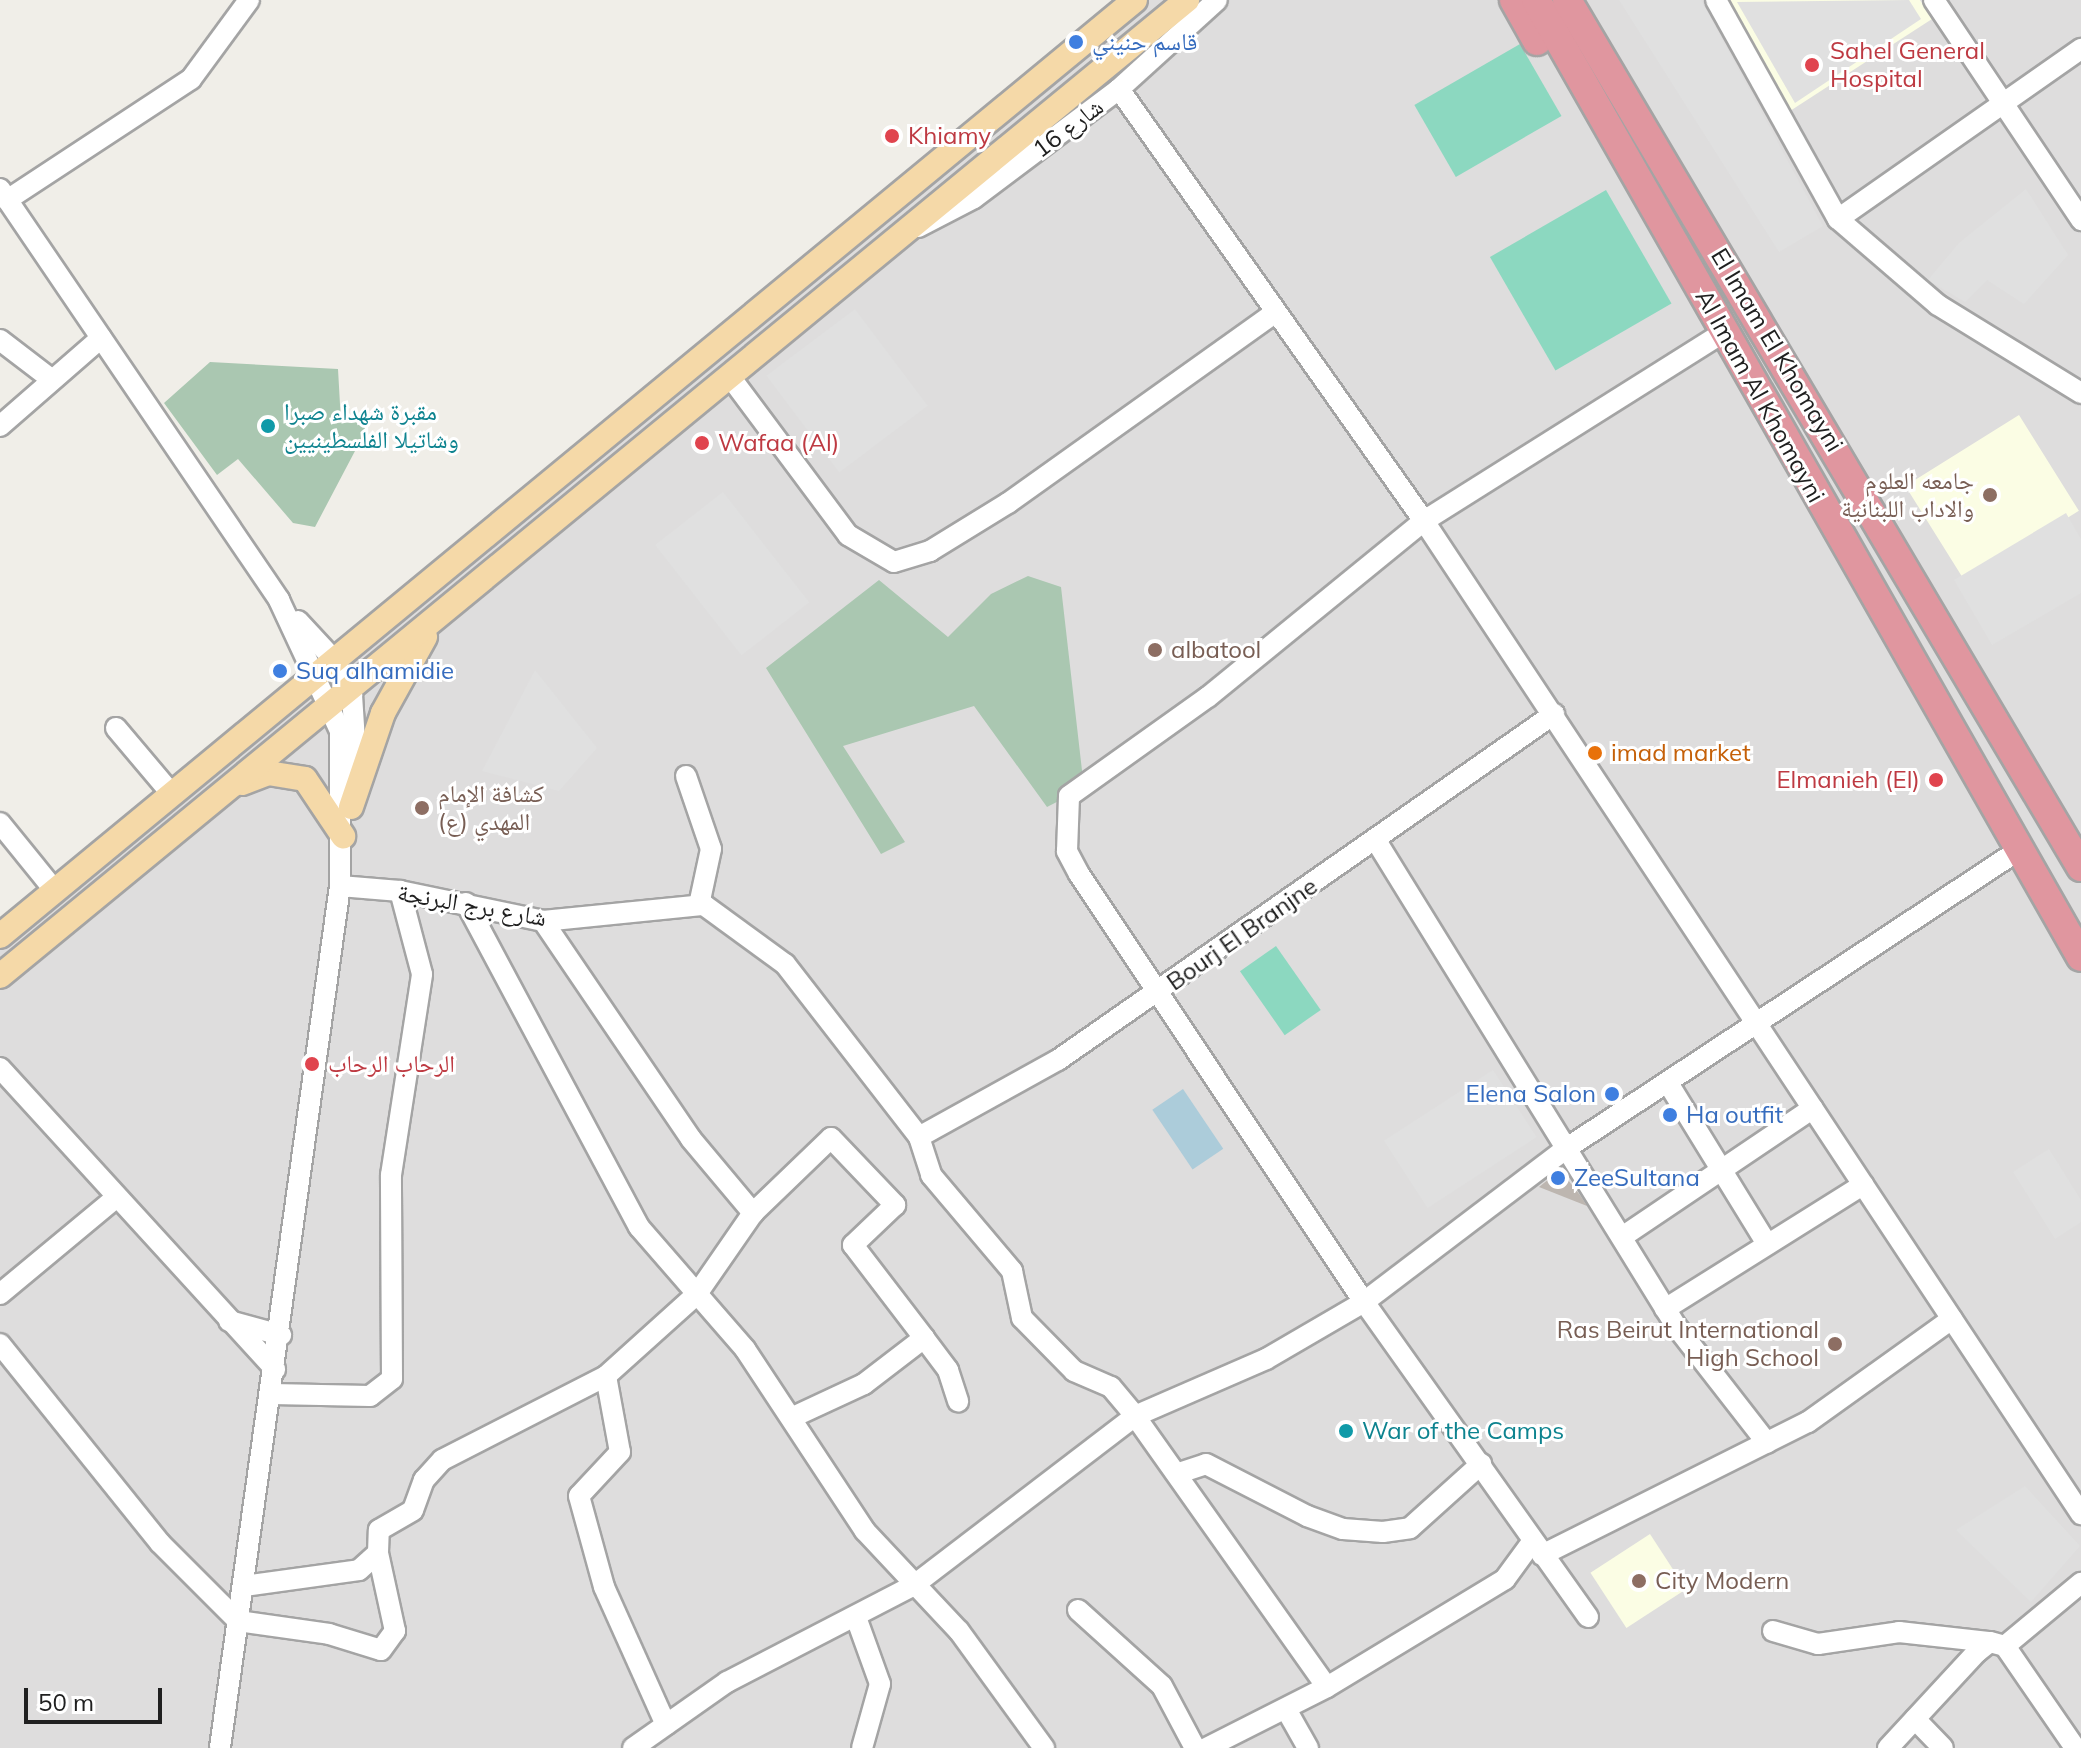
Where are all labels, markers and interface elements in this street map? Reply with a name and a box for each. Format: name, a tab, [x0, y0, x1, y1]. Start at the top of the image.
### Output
place label: قاسم حنيني	[1092, 28, 1197, 56]
marker: قاسم حنيني	[1067, 33, 1085, 51]
place label: Sahel General Hospital	[1830, 37, 1985, 93]
marker: Sahel General Hospital	[1801, 54, 1823, 76]
street label: شارع 16	[1027, 92, 1109, 164]
place label: Khiamy	[908, 122, 991, 150]
marker: Khiamy	[883, 127, 901, 145]
street label: El Imam El Khomayni	[1705, 243, 1849, 457]
street label: Al Imam Al Khomayni	[1689, 284, 1831, 508]
place label: مقبرة شهداء صبرا وشاتيلا الفلسطينيين	[284, 398, 459, 454]
marker: مقبرة شهداء صبرا وشاتيلا الفلسطينيين	[259, 417, 277, 435]
place label: Wafaa (Al)	[718, 429, 839, 457]
marker: Wafaa (Al)	[693, 434, 711, 452]
place label: جامعه العلوم والاداب اللبنانية	[1841, 467, 1974, 523]
marker: جامعه العلوم والاداب اللبنانية	[1981, 486, 1999, 504]
place label: albatool	[1171, 636, 1261, 664]
marker: albatool	[1146, 641, 1164, 659]
place label: Suq alhamidie	[296, 657, 454, 685]
marker: Suq alhamidie	[271, 662, 289, 680]
place label: imad market	[1611, 739, 1751, 767]
marker: imad market	[1586, 744, 1604, 762]
place label: Elmanieh (El)	[1776, 766, 1920, 794]
marker: Elmanieh (El)	[1927, 771, 1945, 789]
place label: كشافة الإمام المهدي (ع)	[438, 780, 544, 836]
marker: كشافة الإمام المهدي (ع)	[413, 799, 431, 817]
street label: Bourj El Branjne	[1161, 871, 1323, 997]
street label: شارع برج البرنجة	[395, 878, 549, 932]
place label: الرحاب الرحاب	[328, 1050, 455, 1078]
marker: الرحاب الرحاب	[303, 1055, 321, 1073]
place label: Elena Salon	[1466, 1080, 1596, 1108]
marker: Elena Salon	[1603, 1085, 1621, 1103]
place label: Ha outfit	[1686, 1101, 1783, 1129]
marker: Ha outfit	[1661, 1106, 1679, 1124]
place label: ZeeSultana	[1574, 1164, 1700, 1192]
marker: ZeeSultana	[1549, 1169, 1567, 1187]
place label: Ras Beirut International High School	[1557, 1316, 1819, 1372]
marker: Ras Beirut International High School	[1826, 1335, 1844, 1353]
place label: War of the Camps	[1362, 1417, 1564, 1445]
marker: War of the Camps	[1337, 1422, 1355, 1440]
place label: City Modern	[1655, 1567, 1789, 1595]
marker: City Modern	[1630, 1572, 1648, 1590]
scale bar	[28, 1672, 166, 1722]
text: 50 m	[38, 1687, 94, 1717]

